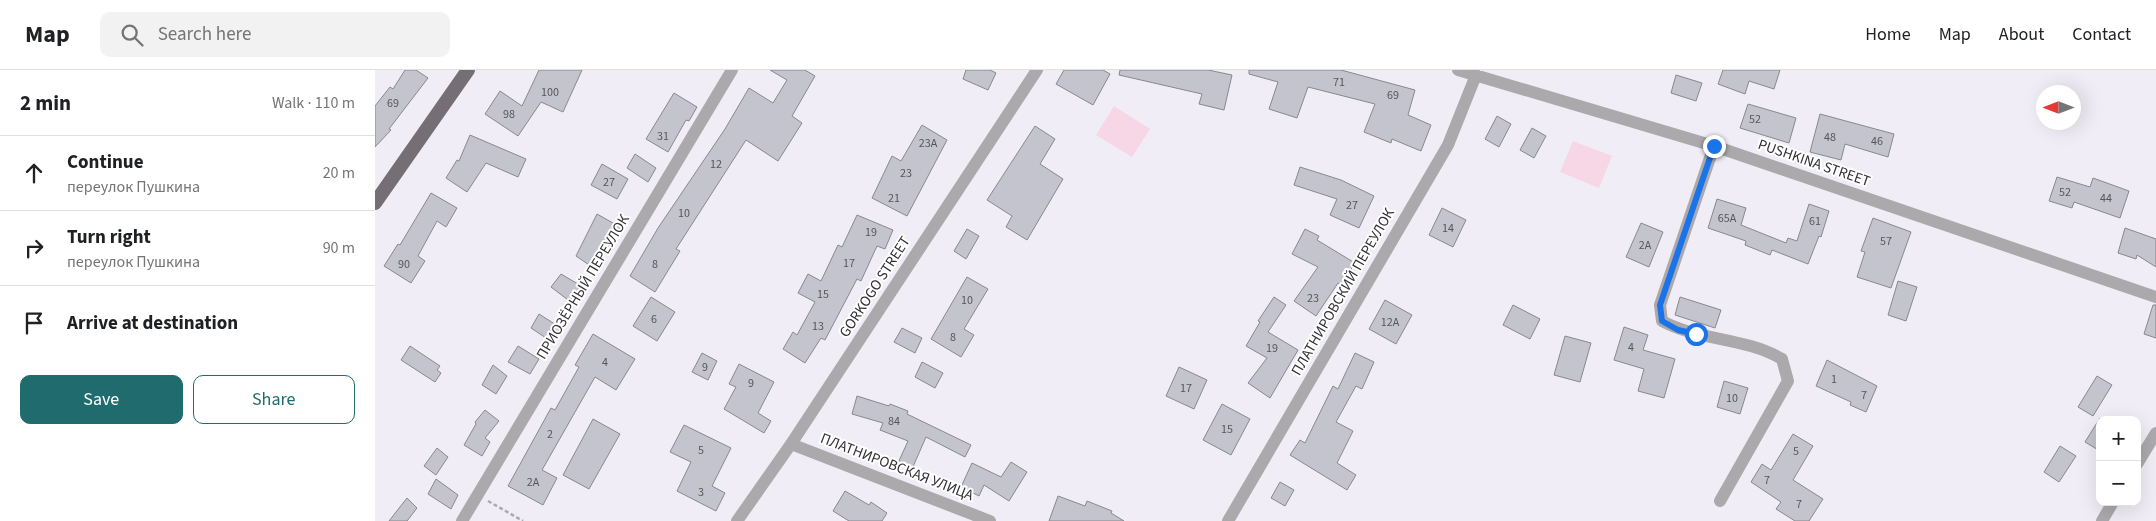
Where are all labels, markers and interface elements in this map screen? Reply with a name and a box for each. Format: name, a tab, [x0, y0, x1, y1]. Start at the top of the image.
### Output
search box	[100, 12, 450, 57]
text: Map	[25, 17, 70, 52]
icon: search	[118, 21, 146, 49]
text: Search here	[158, 21, 251, 48]
text: Home	[1865, 22, 1911, 47]
text: Map	[1939, 22, 1971, 47]
text: About	[1999, 22, 2044, 47]
text: Contact	[2072, 22, 2131, 47]
house number: 71	[1333, 74, 1345, 91]
house number: 100	[541, 84, 559, 101]
north arrow	[2036, 85, 2081, 130]
house number: 69	[1387, 87, 1399, 104]
text: 2 min	[20, 88, 71, 118]
text: Walk · 110 m	[272, 92, 355, 114]
house number: 69	[387, 95, 399, 112]
house number: 98	[503, 106, 515, 123]
house number: 52	[1749, 111, 1761, 128]
house number: 31	[657, 128, 669, 145]
house number: 48	[1824, 129, 1836, 146]
house number: 46	[1871, 133, 1883, 150]
street label: PUSHKINA STREET	[1755, 134, 1873, 192]
house number: 23А	[919, 135, 938, 152]
route end	[1703, 135, 1726, 158]
text: Continue	[67, 149, 144, 176]
house number: 12	[710, 156, 722, 173]
icon: ahead	[20, 159, 48, 187]
text: 20 m	[323, 162, 355, 184]
house number: 23	[900, 165, 912, 182]
house number: 27	[603, 174, 615, 191]
text: переулок Пушкина	[67, 176, 200, 198]
house number: 52	[2059, 184, 2071, 201]
house number: 21	[888, 190, 900, 207]
house number: 44	[2100, 190, 2112, 207]
house number: 27	[1346, 197, 1358, 214]
street label: ПЛАТНИРОВСКИЙ ПЕРЕУЛОК	[1286, 204, 1400, 380]
house number: 10	[678, 205, 690, 222]
street label: ПРИОЗЁРНЫЙ ПЕРЕУЛОК	[531, 210, 635, 363]
house number: 65А	[1718, 210, 1737, 227]
house number: 61	[1809, 213, 1821, 230]
house number: 14	[1442, 220, 1454, 237]
text: Turn right	[67, 224, 151, 251]
house number: 19	[865, 224, 877, 241]
street label: GORKOGO STREET	[834, 232, 916, 342]
house number: 57	[1880, 233, 1892, 250]
icon: right	[20, 234, 48, 262]
text: 90 m	[323, 237, 355, 259]
house number: 2А	[1639, 237, 1652, 254]
text: переулок Пушкина	[67, 251, 200, 273]
house number: 17	[843, 255, 855, 272]
house number: 90	[398, 256, 410, 273]
house number: 8	[652, 256, 658, 273]
house number: 15	[817, 286, 829, 303]
house number: 23	[1307, 290, 1319, 307]
house number: 10	[961, 292, 973, 309]
icon: arrive	[20, 309, 48, 337]
text: Arrive at destination	[67, 310, 238, 337]
house number: 6	[651, 311, 657, 328]
house number: 12А	[1381, 314, 1400, 331]
house number: 13	[812, 318, 824, 335]
route start	[1685, 323, 1708, 346]
house number: 8	[950, 329, 956, 346]
house number: 4	[1628, 339, 1634, 356]
house number: 19	[1266, 340, 1278, 357]
house number: 4	[602, 354, 608, 371]
house number: 9	[702, 359, 708, 376]
house number: 1	[1831, 371, 1837, 388]
button: Save	[20, 375, 183, 424]
button: Share	[193, 375, 355, 424]
house number: 9	[748, 375, 754, 392]
house number: 17	[1180, 380, 1192, 397]
house number: 7	[1861, 387, 1867, 404]
house number: 10	[1726, 390, 1738, 407]
house number: 84	[888, 413, 900, 430]
map controls	[2096, 416, 2141, 506]
button: +	[2096, 416, 2141, 461]
house number: 15	[1221, 421, 1233, 438]
house number: 2	[547, 426, 553, 443]
street label: ПЛАТНИРОВСКАЯ УЛИЦА	[817, 428, 977, 506]
house number: 5	[698, 442, 704, 459]
house number: 5	[1793, 443, 1799, 460]
button: −	[2096, 461, 2141, 506]
house number: 7	[1764, 472, 1770, 489]
house number: 2А	[527, 474, 540, 491]
house number: 3	[698, 484, 704, 501]
house number: 7	[1796, 496, 1802, 513]

